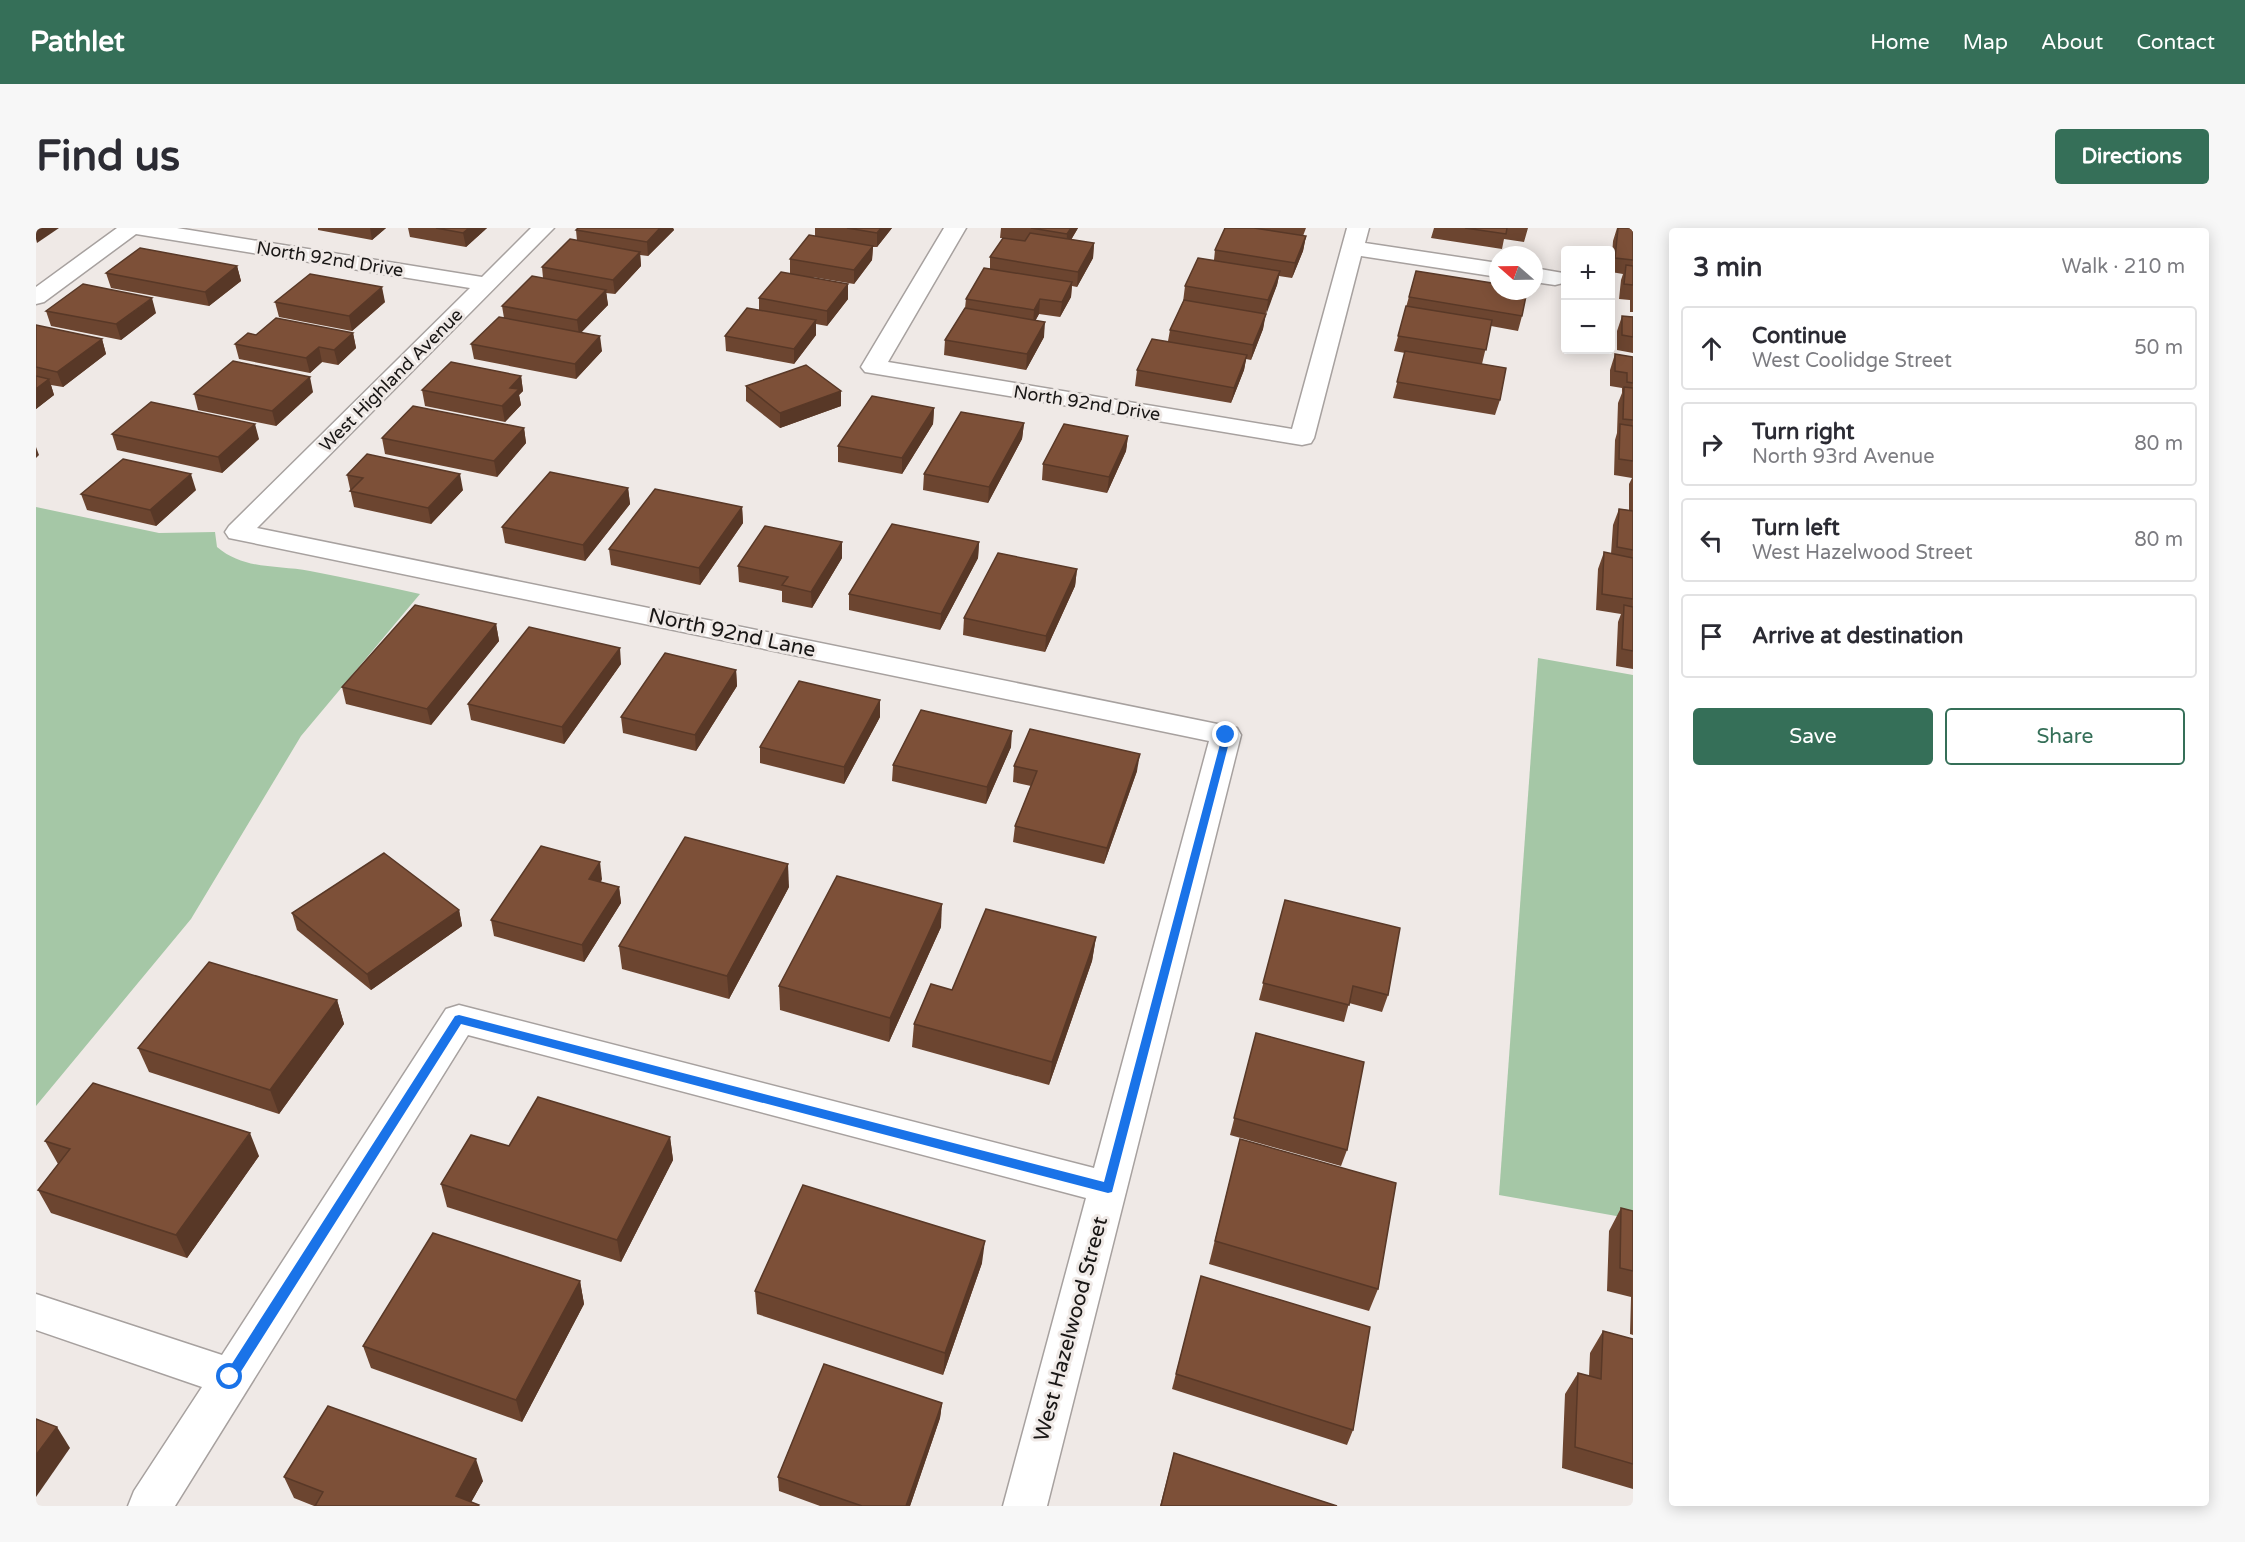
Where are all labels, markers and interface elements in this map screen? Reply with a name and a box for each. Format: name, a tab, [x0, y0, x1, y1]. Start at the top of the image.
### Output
text: Pathlet	[30, 25, 125, 59]
text: Home	[1870, 30, 1930, 55]
text: Map	[1963, 30, 2008, 55]
text: About	[2041, 30, 2103, 55]
text: Contact	[2136, 30, 2215, 55]
button: Directions	[2055, 129, 2209, 184]
text: Find us	[36, 131, 180, 182]
street label: North 92nd Drive	[255, 237, 405, 281]
north arrow	[1489, 246, 1543, 300]
map controls	[1561, 246, 1615, 354]
button: +	[1561, 246, 1615, 300]
text: 3 min	[1693, 252, 1762, 283]
text: Walk · 210 m	[2062, 255, 2185, 279]
button: −	[1561, 300, 1615, 354]
street label: West Highland Avenue	[315, 304, 467, 456]
text: Continue	[1752, 323, 1847, 349]
icon: ahead	[1695, 332, 1728, 365]
text: 50 m	[2134, 336, 2183, 360]
text: West Coolidge Street	[1752, 349, 1952, 373]
street label: North 92nd Drive	[1012, 381, 1162, 425]
text: Turn right	[1752, 419, 1854, 445]
icon: right	[1695, 428, 1728, 461]
text: 80 m	[2134, 432, 2183, 456]
text: North 93rd Avenue	[1752, 445, 1935, 469]
text: Turn left	[1752, 515, 1840, 541]
icon: left	[1695, 524, 1728, 557]
text: 80 m	[2134, 528, 2183, 552]
text: West Hazelwood Street	[1752, 541, 1973, 565]
street label: North 92nd Lane	[646, 603, 818, 663]
icon: arrive	[1695, 620, 1728, 653]
text: Arrive at destination	[1752, 623, 1963, 649]
button: Save	[1693, 708, 1933, 765]
button: Share	[1945, 708, 2185, 765]
route end	[1212, 721, 1238, 747]
street label: West Hazelwood Street	[1029, 1214, 1113, 1444]
route start	[216, 1363, 242, 1389]

